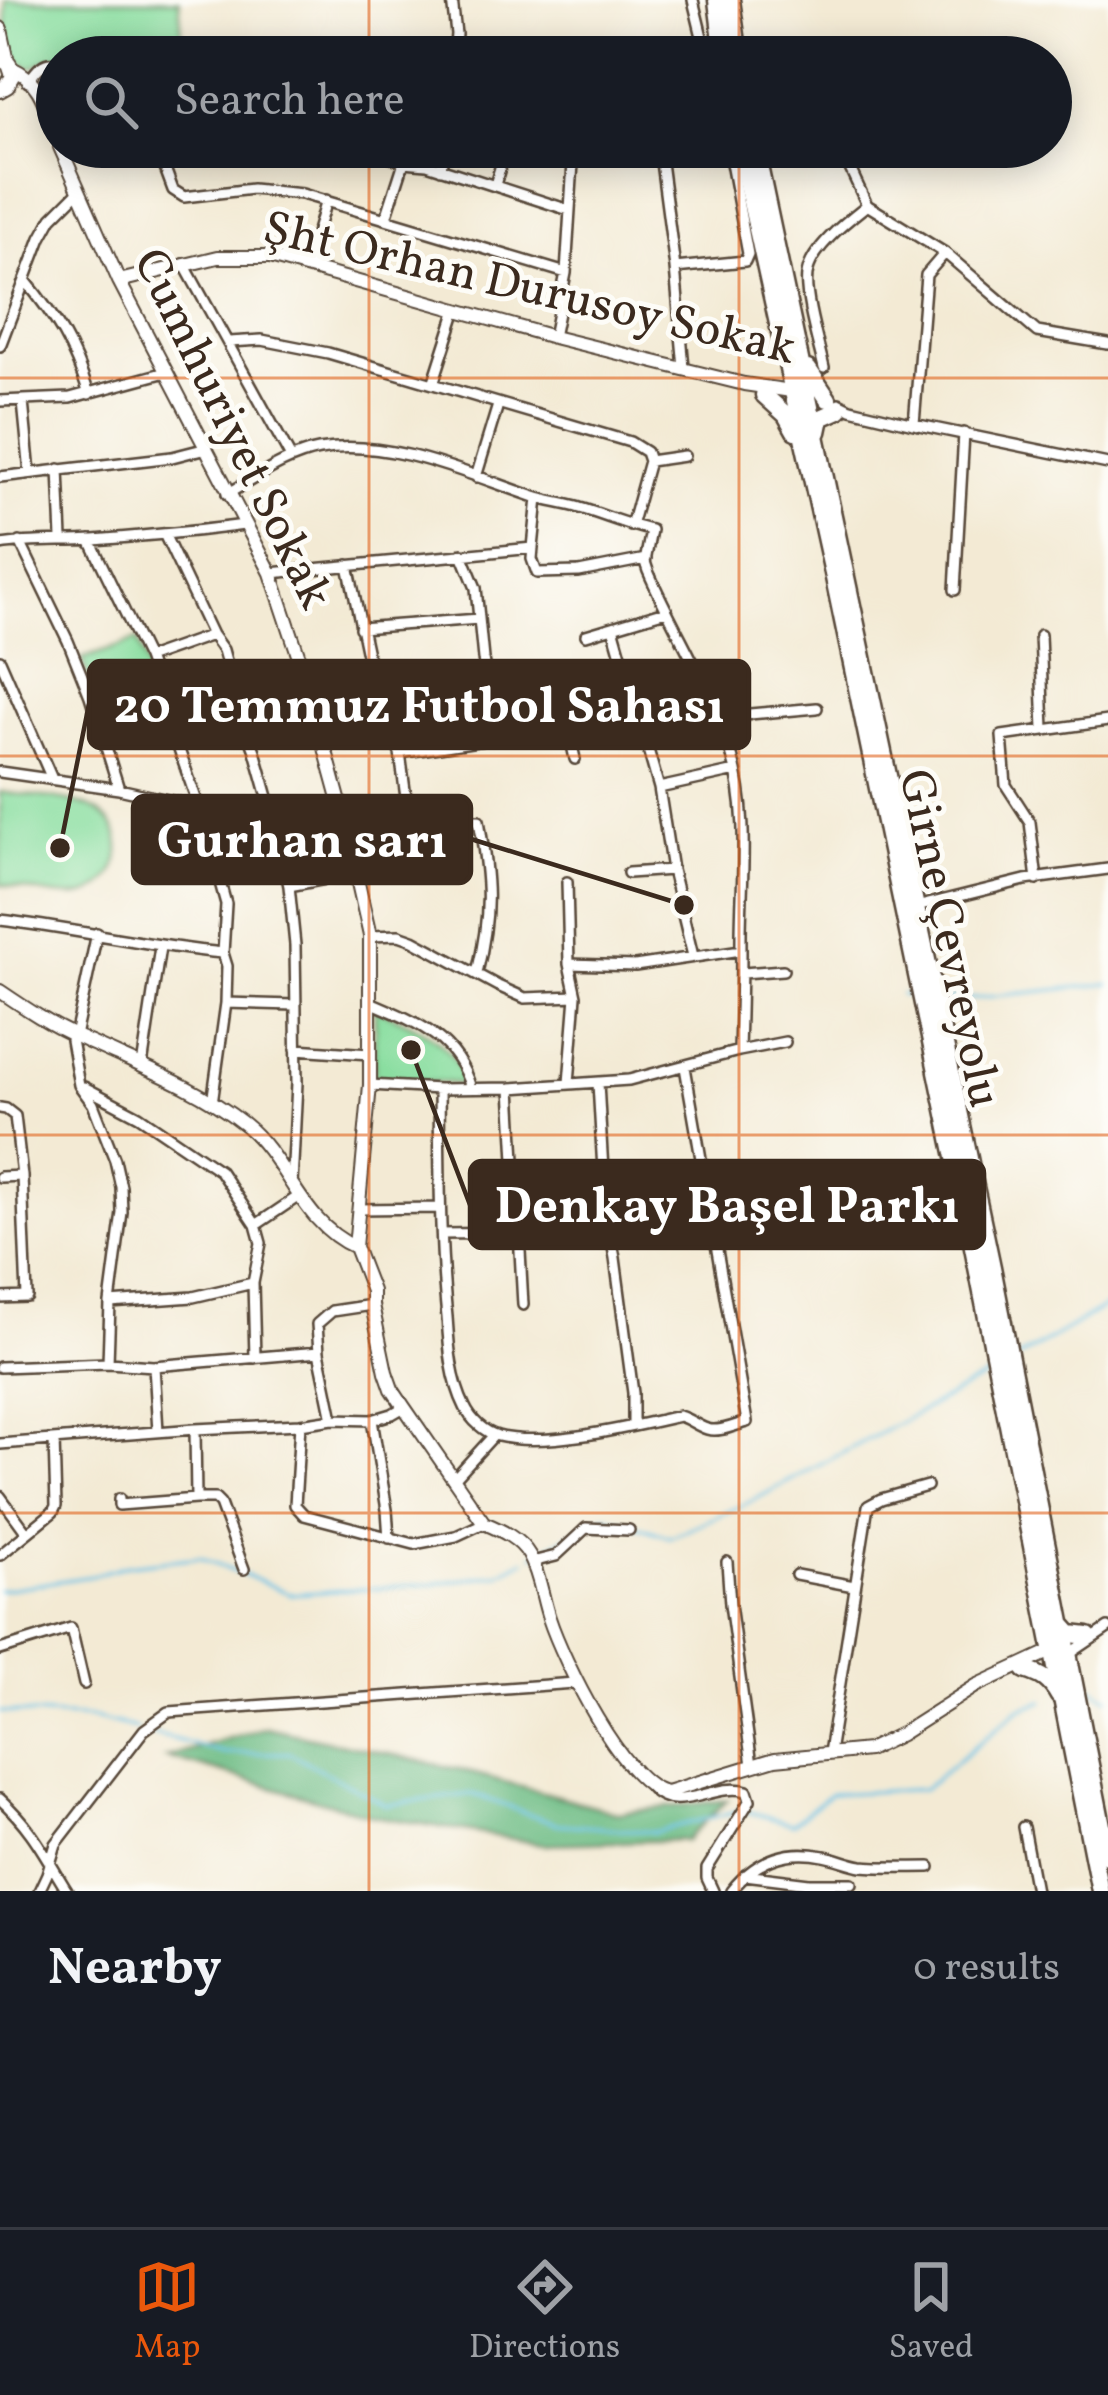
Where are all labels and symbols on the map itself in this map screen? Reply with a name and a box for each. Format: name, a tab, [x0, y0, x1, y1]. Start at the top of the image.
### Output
street label: Şht Orhan Durusoy Sokak	[256, 196, 802, 384]
street label: Cumhuriyet Sokak	[115, 238, 347, 622]
callout: 20 Temmuz Futbol Sahası	[89, 661, 749, 748]
text: 20 Temmuz Futbol Sahası	[113, 673, 725, 744]
street label: Girne Çevreyolu	[879, 764, 1017, 1114]
callout: Gurhan sarı	[133, 796, 471, 883]
text: Gurhan sarı	[157, 808, 447, 879]
callout: Denkay Başel Parkı	[470, 1161, 984, 1248]
text: Denkay Başel Parkı	[494, 1173, 960, 1244]

